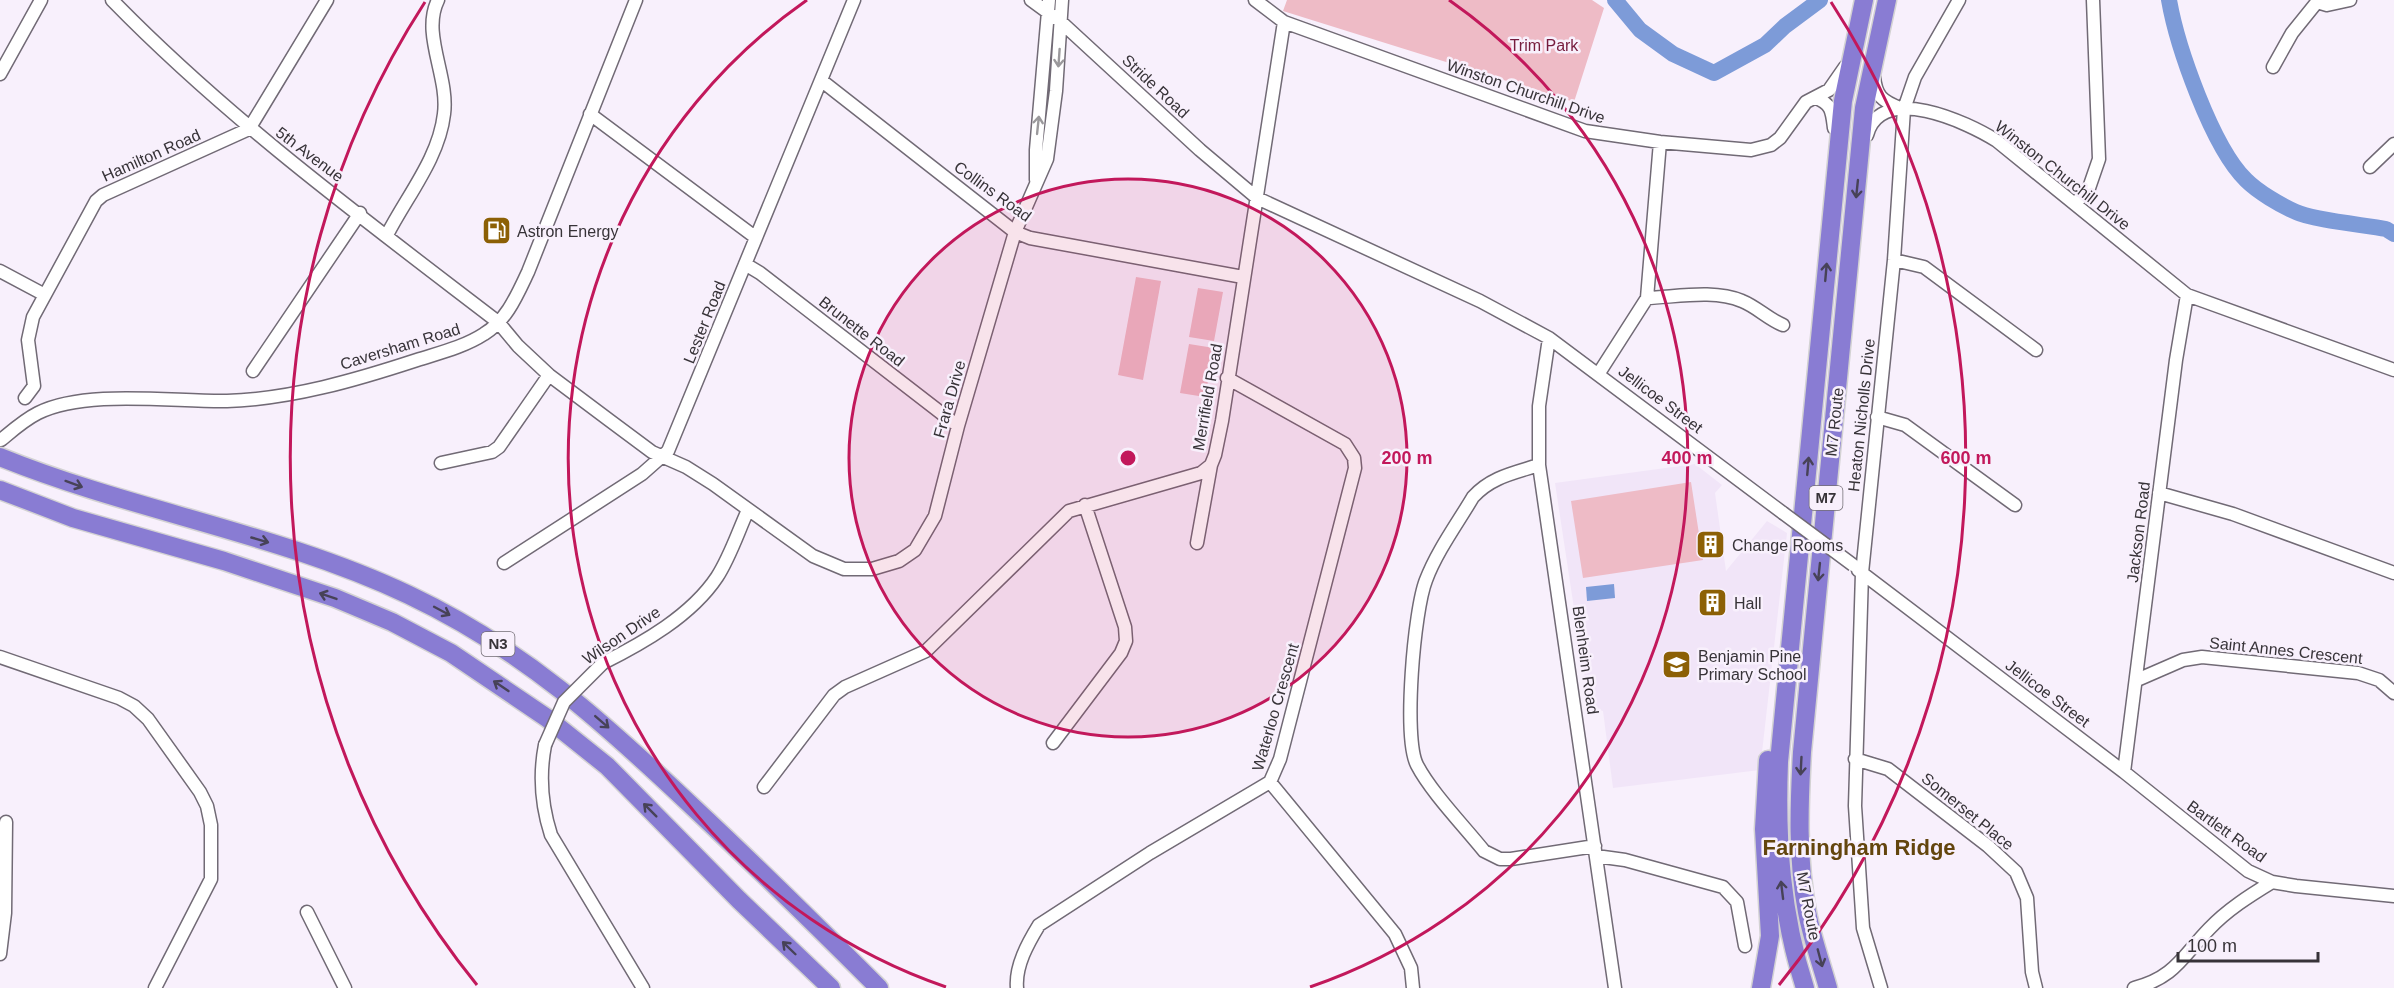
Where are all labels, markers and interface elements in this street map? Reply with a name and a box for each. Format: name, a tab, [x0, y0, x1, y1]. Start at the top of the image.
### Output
park label: Trim Park	[1510, 37, 1579, 54]
one-way arrow	[1053, 48, 1064, 68]
street label: Stride Road	[1119, 51, 1192, 121]
street label: Winston Churchill Drive	[1444, 56, 1607, 127]
one-way arrow	[1033, 116, 1044, 136]
street label: Winston Churchill Drive	[1992, 118, 2134, 233]
street label: 5th Avenue	[273, 124, 347, 185]
street label: Hamilton Road	[99, 126, 203, 185]
street label: Collins Road	[951, 158, 1034, 225]
one-way arrow	[1851, 179, 1862, 199]
fuel station icon: Astron Energy	[480, 215, 512, 247]
place label: Astron Energy	[517, 223, 618, 240]
one-way arrow	[1821, 262, 1832, 282]
street label: Lester Road	[680, 279, 729, 366]
street label: Brunette Road	[816, 293, 908, 370]
street label: Caversham Road	[338, 320, 462, 373]
street label: Heaton Nicholls Drive	[1845, 338, 1878, 492]
street label: Merrifield Road	[1190, 342, 1225, 452]
street label: Frara Drive	[930, 358, 969, 440]
street label: Jellicoe Street	[1615, 362, 1706, 437]
street label: M7 Route	[1822, 387, 1847, 457]
centre of rings	[1118, 448, 1138, 468]
text: 200 m	[1381, 448, 1433, 468]
text: 400 m	[1661, 448, 1713, 468]
text: 600 m	[1940, 448, 1992, 468]
one-way arrow	[1803, 456, 1814, 476]
one-way arrow	[64, 480, 83, 491]
street label: Jackson Road	[2124, 481, 2153, 583]
road number: M7	[1810, 486, 1842, 510]
building icon: Change Rooms	[1695, 529, 1727, 561]
one-way arrow	[251, 535, 270, 546]
place label: Change Rooms	[1732, 537, 1843, 554]
one-way arrow	[1813, 561, 1824, 581]
building icon: Hall	[1697, 587, 1729, 619]
one-way arrow	[319, 589, 338, 600]
place label: Hall	[1734, 595, 1762, 612]
street label: Wilson Drive	[579, 603, 663, 668]
street label: Blenheim Road	[1569, 605, 1602, 715]
one-way arrow	[432, 606, 450, 618]
road number: N3	[482, 632, 514, 656]
street label: Saint Annes Crescent	[2209, 634, 2364, 667]
street label: Waterloo Crescent	[1249, 641, 1302, 773]
place label: Benjamin Pine Primary School	[1698, 648, 1806, 683]
school or university icon: Benjamin Pine Primary School	[1661, 649, 1693, 681]
street label: Jellicoe Street	[2002, 656, 2093, 731]
one-way arrow	[493, 680, 509, 692]
one-way arrow	[594, 715, 609, 729]
one-way arrow	[1795, 755, 1806, 775]
street label: Somerset Place	[1918, 769, 2017, 854]
street label: Bartlett Road	[2184, 797, 2269, 866]
one-way arrow	[643, 803, 658, 818]
district label: Farningham Ridge	[1762, 835, 1956, 860]
street label: M7 Route	[1794, 870, 1823, 942]
one-way arrow	[1777, 881, 1788, 901]
scale bar	[2178, 925, 2318, 963]
text: 100 m	[2187, 936, 2237, 956]
one-way arrow	[781, 940, 796, 955]
one-way arrow	[1815, 949, 1826, 968]

